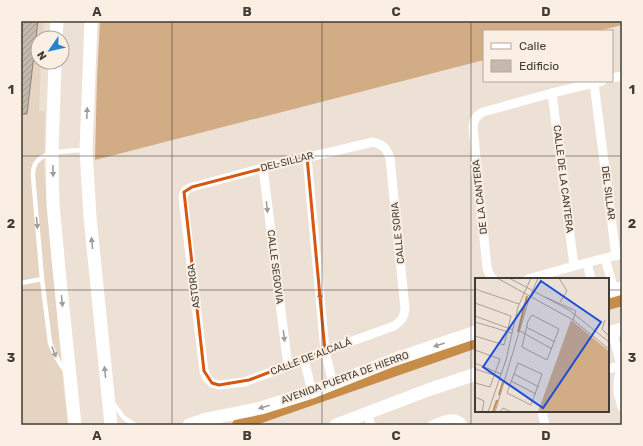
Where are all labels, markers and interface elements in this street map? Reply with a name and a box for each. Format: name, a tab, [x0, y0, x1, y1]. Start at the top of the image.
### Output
text: A	[92, 4, 102, 19]
text: B	[242, 4, 252, 19]
text: C	[391, 4, 401, 19]
text: D	[541, 4, 551, 19]
north arrow	[30, 30, 70, 70]
legend	[483, 30, 613, 82]
text: Calle	[519, 39, 546, 53]
text: N	[34, 48, 50, 62]
text: Edificio	[519, 59, 559, 73]
text: 1	[8, 82, 14, 97]
text: 1	[629, 82, 635, 97]
one-way arrow	[84, 106, 90, 119]
street label: CALLE DE LA CANTERA	[550, 125, 576, 234]
street label: DEL SILLAR	[259, 150, 315, 174]
street label: DE LA CANTERA	[470, 159, 490, 235]
one-way arrow	[50, 165, 56, 178]
street label: DEL SILLAR	[599, 165, 617, 221]
one-way arrow	[264, 201, 271, 213]
street label: CALLE SORIA	[389, 201, 407, 264]
text: 2	[7, 216, 15, 231]
text: 2	[628, 216, 636, 231]
one-way arrow	[34, 217, 41, 229]
street label: CALLE SEGOVIA	[264, 229, 286, 305]
one-way arrow	[89, 237, 96, 249]
street label: ASTORGA	[185, 263, 203, 309]
inset map	[475, 278, 609, 412]
one-way arrow	[317, 292, 323, 304]
one-way arrow	[59, 295, 65, 307]
one-way arrow	[281, 330, 287, 342]
street label: CALLE DE ALCALÁ	[269, 336, 354, 378]
one-way arrow	[433, 342, 445, 348]
one-way arrow	[51, 346, 57, 358]
street label: AVENIDA PUERTA DE HIERRO	[279, 349, 411, 407]
text: 3	[7, 350, 16, 365]
text: 3	[628, 350, 637, 365]
one-way arrow	[102, 366, 109, 378]
one-way arrow	[258, 404, 270, 410]
text: A	[92, 428, 102, 443]
text: B	[242, 428, 252, 443]
text: C	[391, 428, 401, 443]
text: D	[541, 428, 551, 443]

